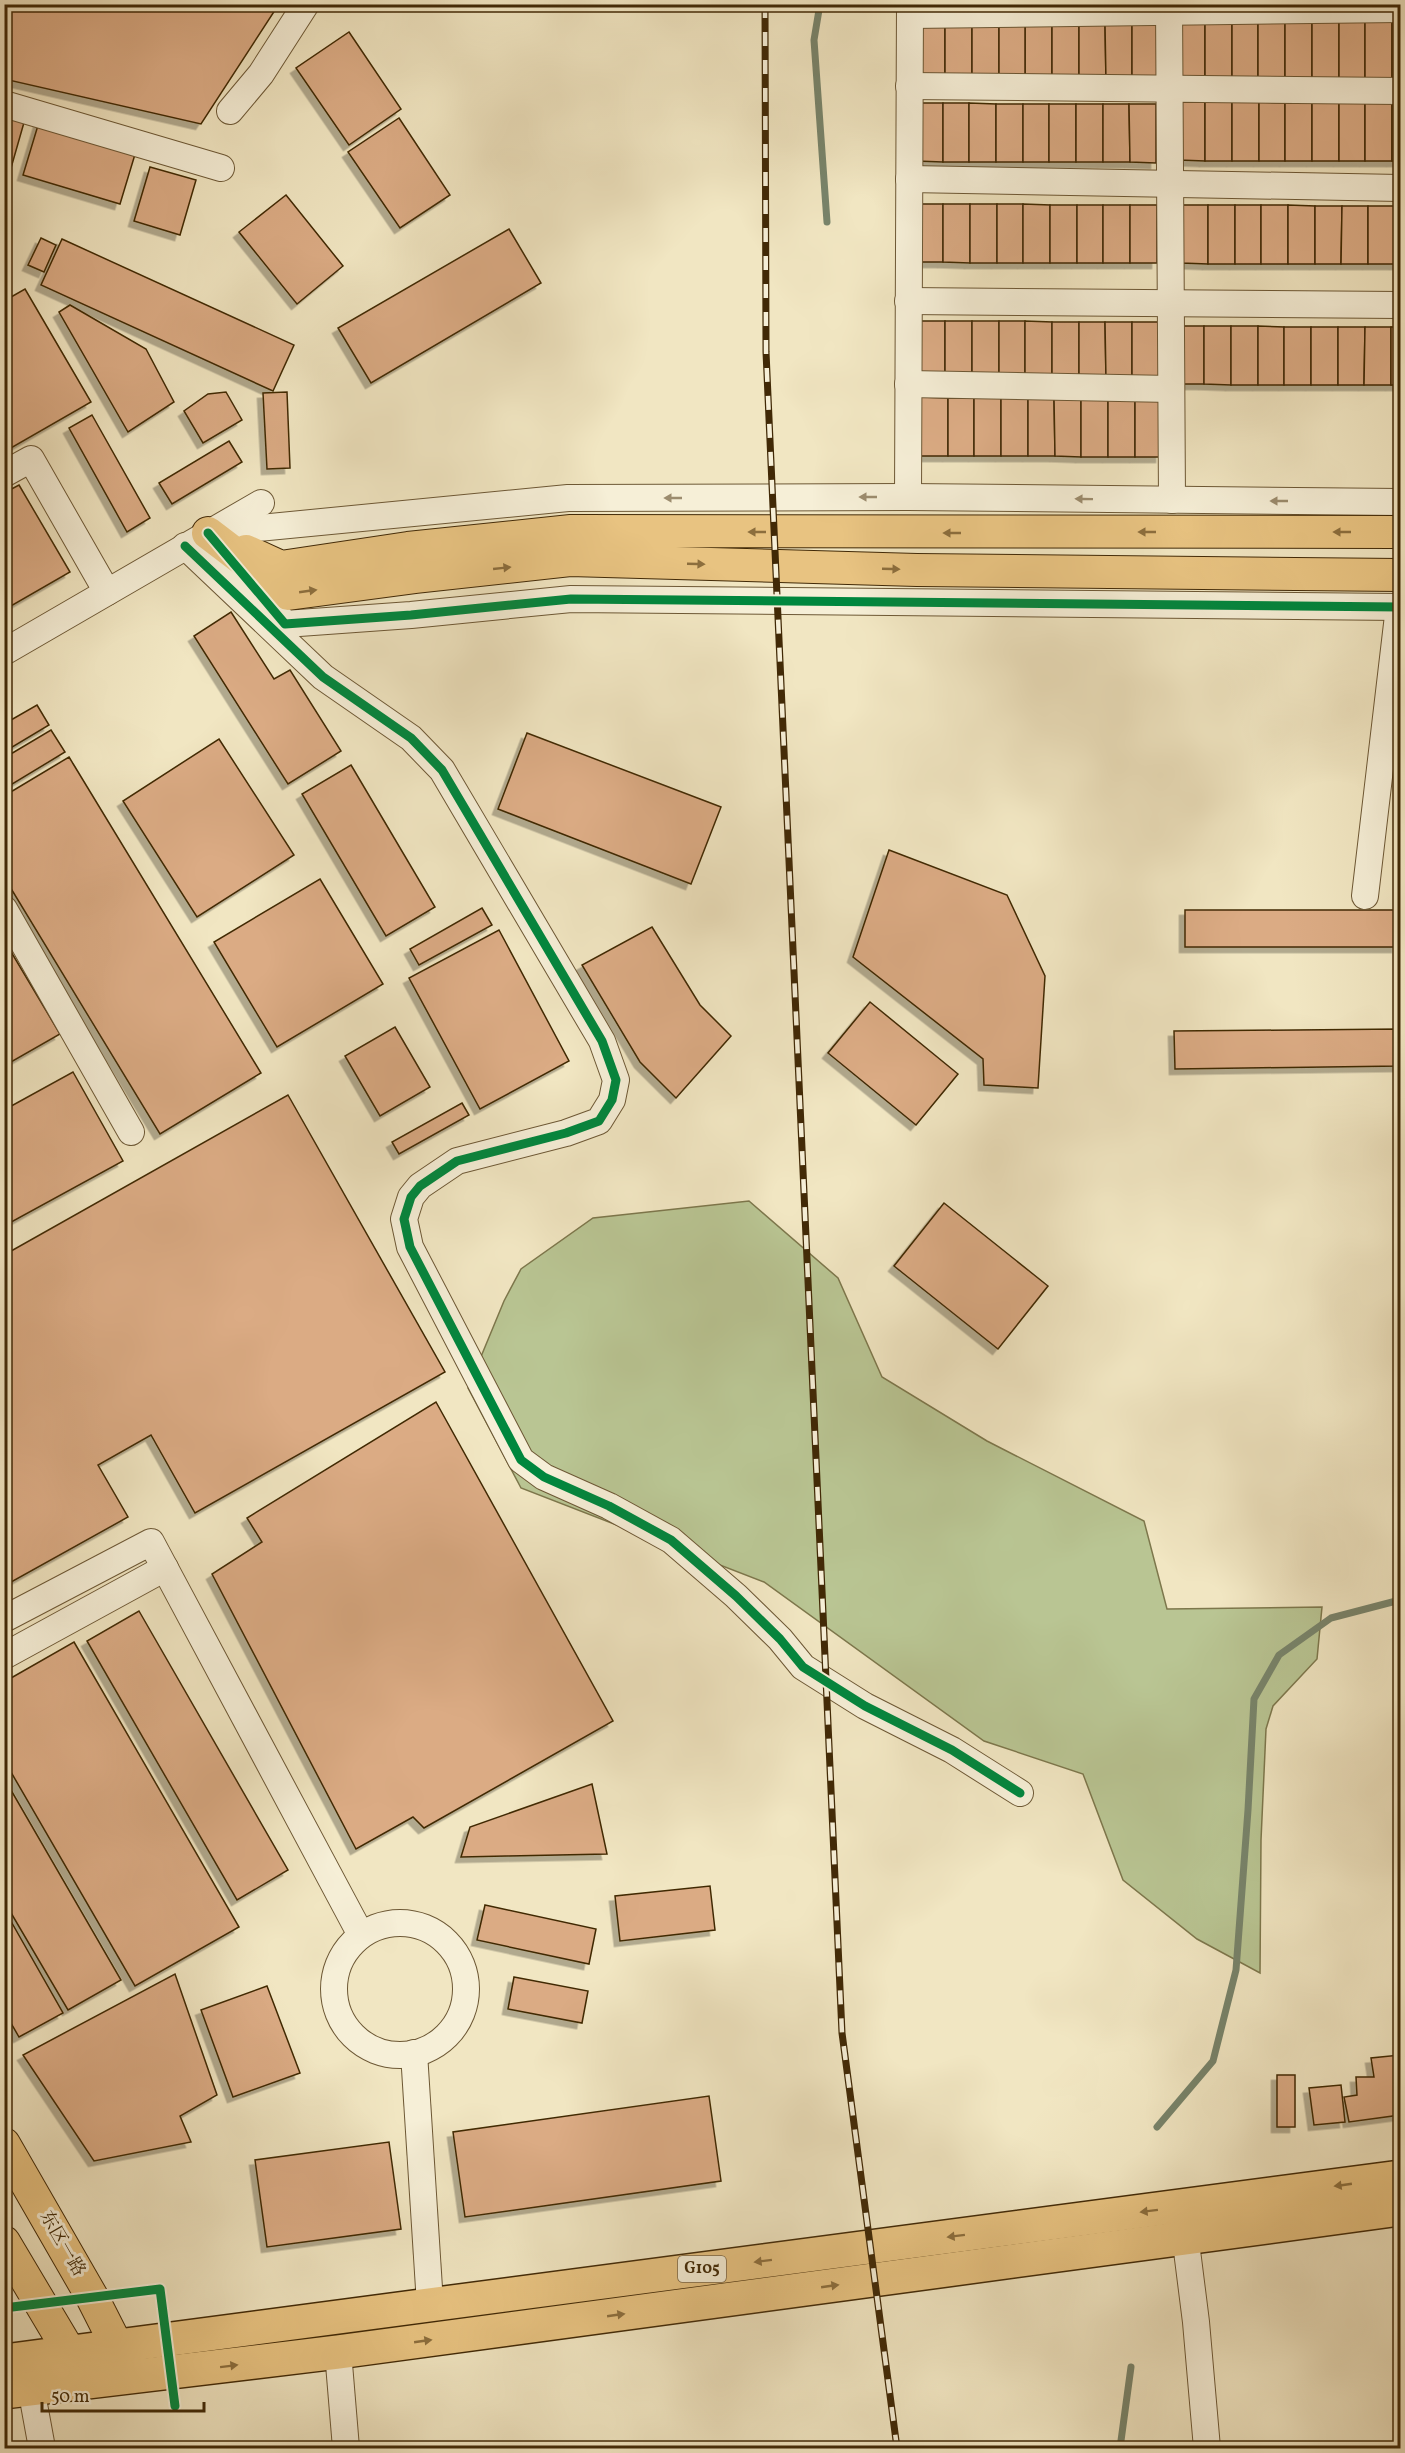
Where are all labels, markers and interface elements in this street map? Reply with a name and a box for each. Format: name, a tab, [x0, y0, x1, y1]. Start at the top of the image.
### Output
one-way arrow	[859, 492, 878, 502]
one-way arrow	[664, 493, 683, 503]
one-way arrow	[1075, 495, 1094, 504]
one-way arrow	[1270, 496, 1289, 506]
one-way arrow	[748, 527, 767, 537]
one-way arrow	[1138, 527, 1157, 537]
one-way arrow	[1333, 527, 1352, 537]
one-way arrow	[943, 528, 962, 538]
one-way arrow	[687, 559, 706, 568]
one-way arrow	[492, 563, 511, 572]
one-way arrow	[882, 565, 901, 574]
one-way arrow	[299, 587, 318, 596]
one-way arrow	[1333, 2180, 1352, 2189]
one-way arrow	[1140, 2206, 1159, 2216]
street label: 东区一路	[33, 2207, 91, 2281]
one-way arrow	[946, 2231, 965, 2241]
road number: G105	[678, 2256, 726, 2282]
one-way arrow	[753, 2256, 772, 2266]
one-way arrow	[821, 2282, 840, 2291]
one-way arrow	[607, 2310, 626, 2319]
one-way arrow	[413, 2336, 432, 2345]
one-way arrow	[220, 2361, 239, 2370]
scale bar	[42, 2375, 204, 2413]
text: 50 m	[51, 2385, 90, 2410]

